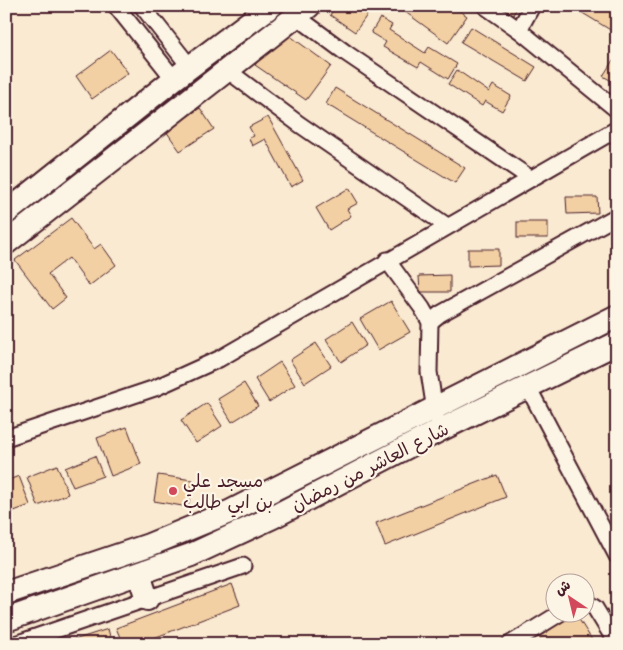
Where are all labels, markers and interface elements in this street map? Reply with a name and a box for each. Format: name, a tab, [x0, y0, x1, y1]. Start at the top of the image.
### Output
street label: شارع العاشر من رمضان	[287, 417, 453, 517]
place label: مسجد علي بن ابي طالب	[183, 469, 273, 518]
marker: مسجد علي بن ابي طالب	[167, 485, 179, 497]
north arrow	[546, 572, 596, 622]
text: ش	[551, 576, 574, 599]

